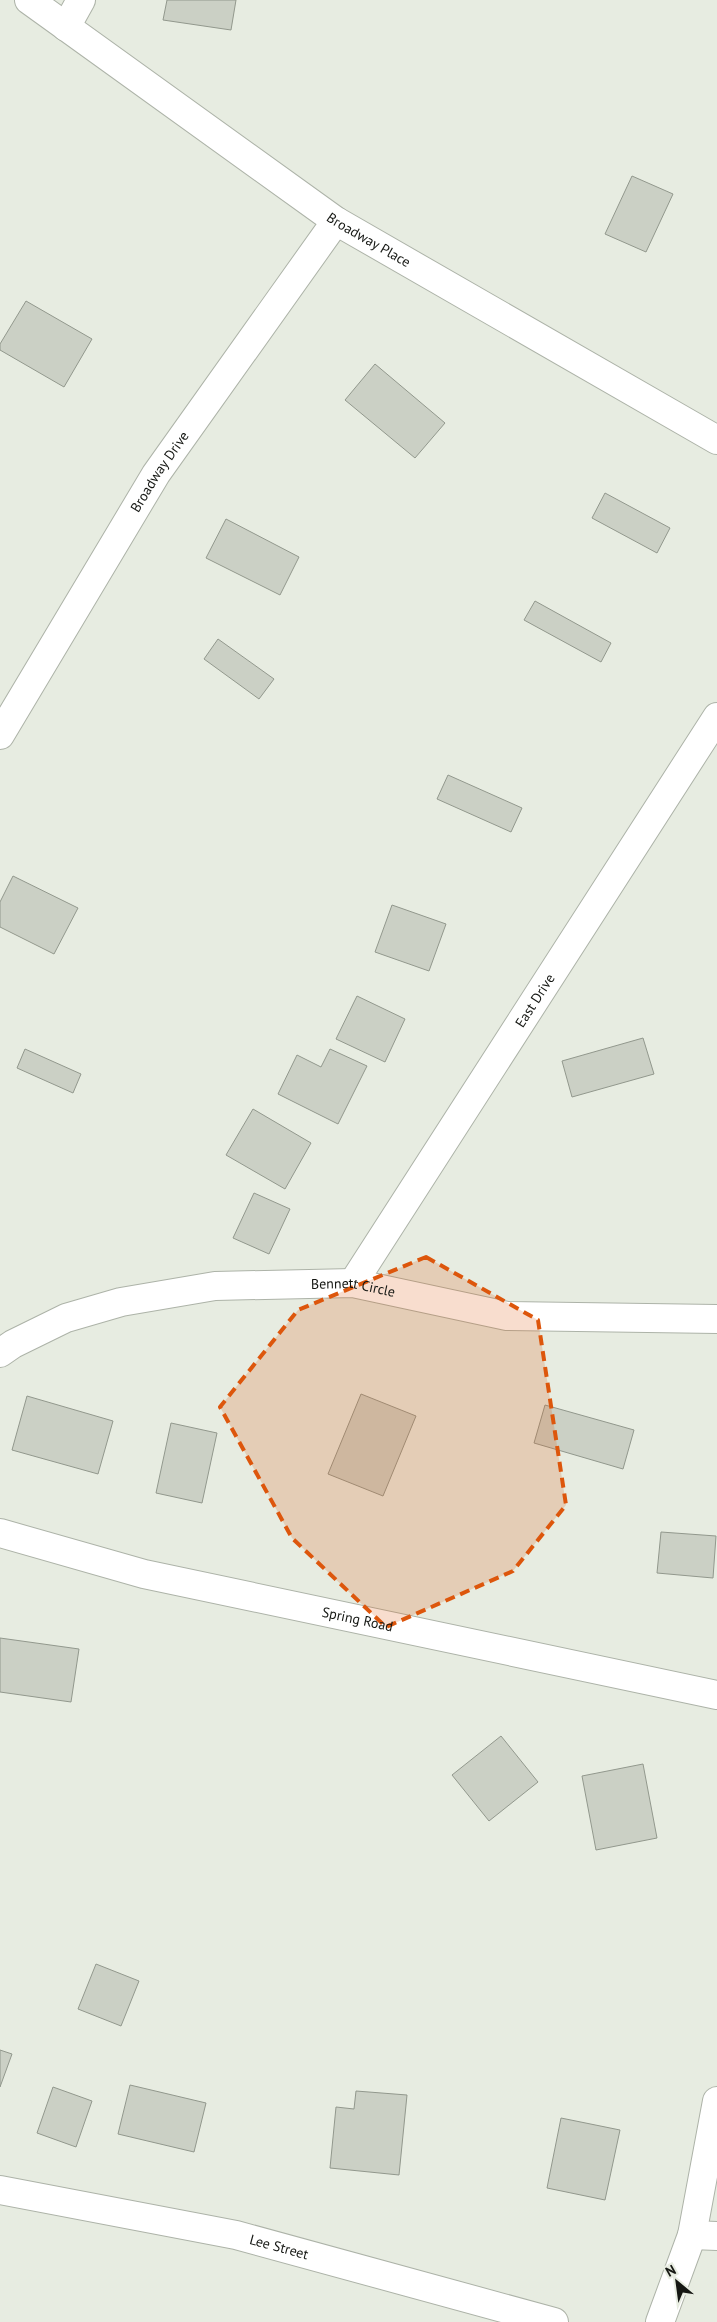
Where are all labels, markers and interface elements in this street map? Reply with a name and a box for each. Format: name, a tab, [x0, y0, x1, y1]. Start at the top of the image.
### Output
street label: Broadway Place	[323, 208, 414, 271]
street label: Broadway Drive	[126, 428, 193, 515]
street label: East Drive	[511, 970, 559, 1031]
street label: Bennett Circle	[311, 1274, 397, 1301]
street label: Spring Road	[320, 1603, 395, 1635]
street label: Lee Street	[248, 2230, 311, 2263]
north arrow	[652, 2257, 702, 2307]
text: N	[662, 2261, 679, 2281]

